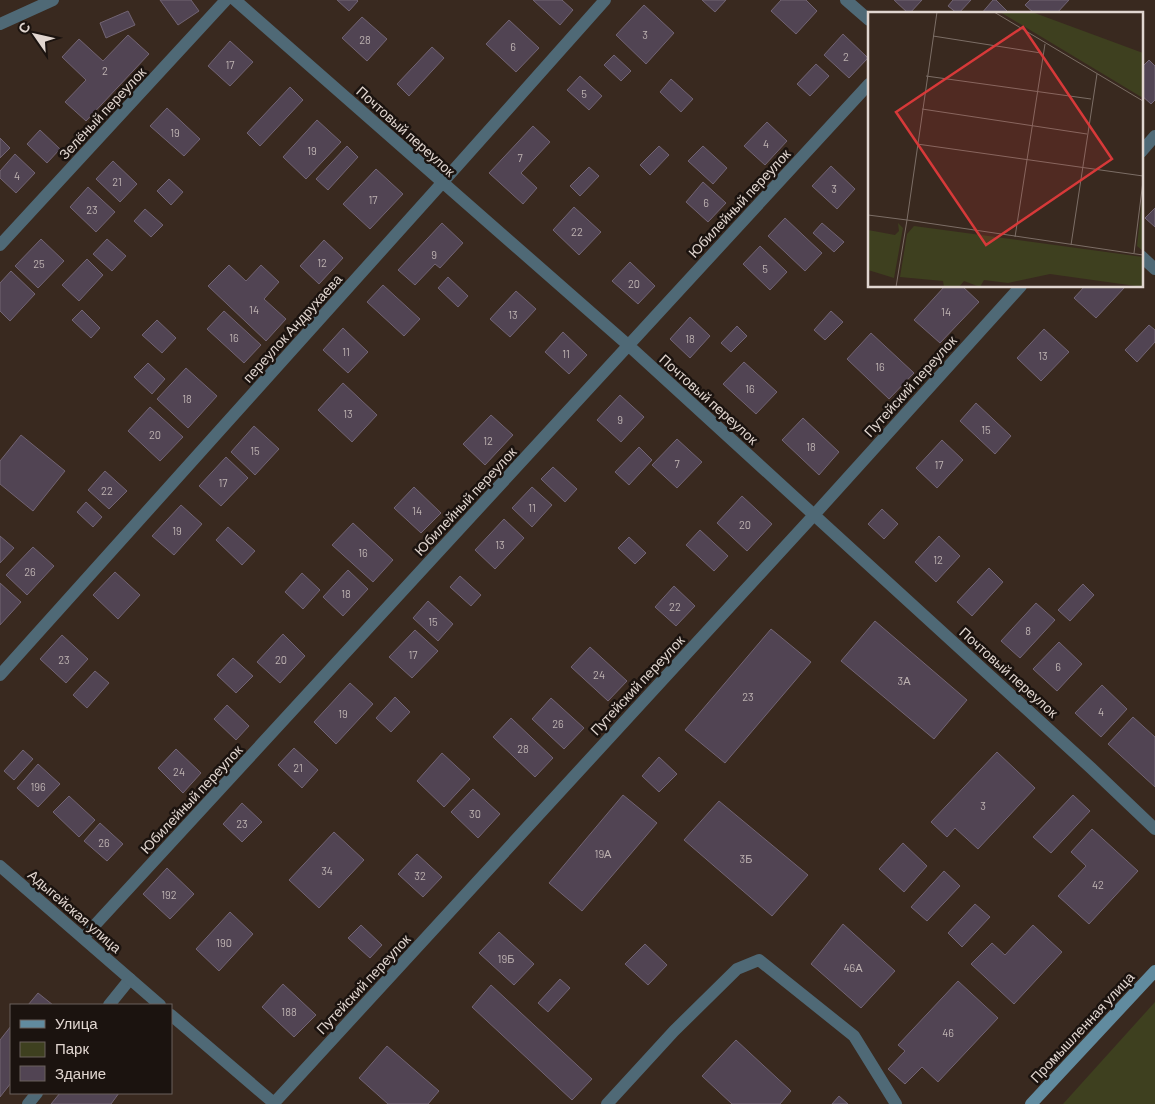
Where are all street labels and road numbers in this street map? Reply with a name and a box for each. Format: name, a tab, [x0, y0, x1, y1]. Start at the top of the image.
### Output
street label: Зелёный переулок	[55, 63, 150, 163]
street label: Почтовый переулок	[353, 82, 459, 180]
street label: Юбилейный переулок	[684, 145, 794, 261]
street label: переулок Андрухаева	[239, 270, 345, 386]
street label: Путейский переулок	[860, 331, 960, 440]
street label: Почтовый переулок	[656, 350, 762, 448]
street label: Юбилейный переулок	[410, 443, 520, 559]
street label: Почтовый переулок	[956, 623, 1062, 721]
street label: Путейский переулок	[586, 631, 688, 738]
street label: Юбилейный переулок	[136, 741, 246, 857]
street label: Адыгейская улица	[25, 866, 125, 956]
street label: Путейский переулок	[312, 930, 414, 1037]
street label: Промышленная улица	[1026, 968, 1138, 1086]

